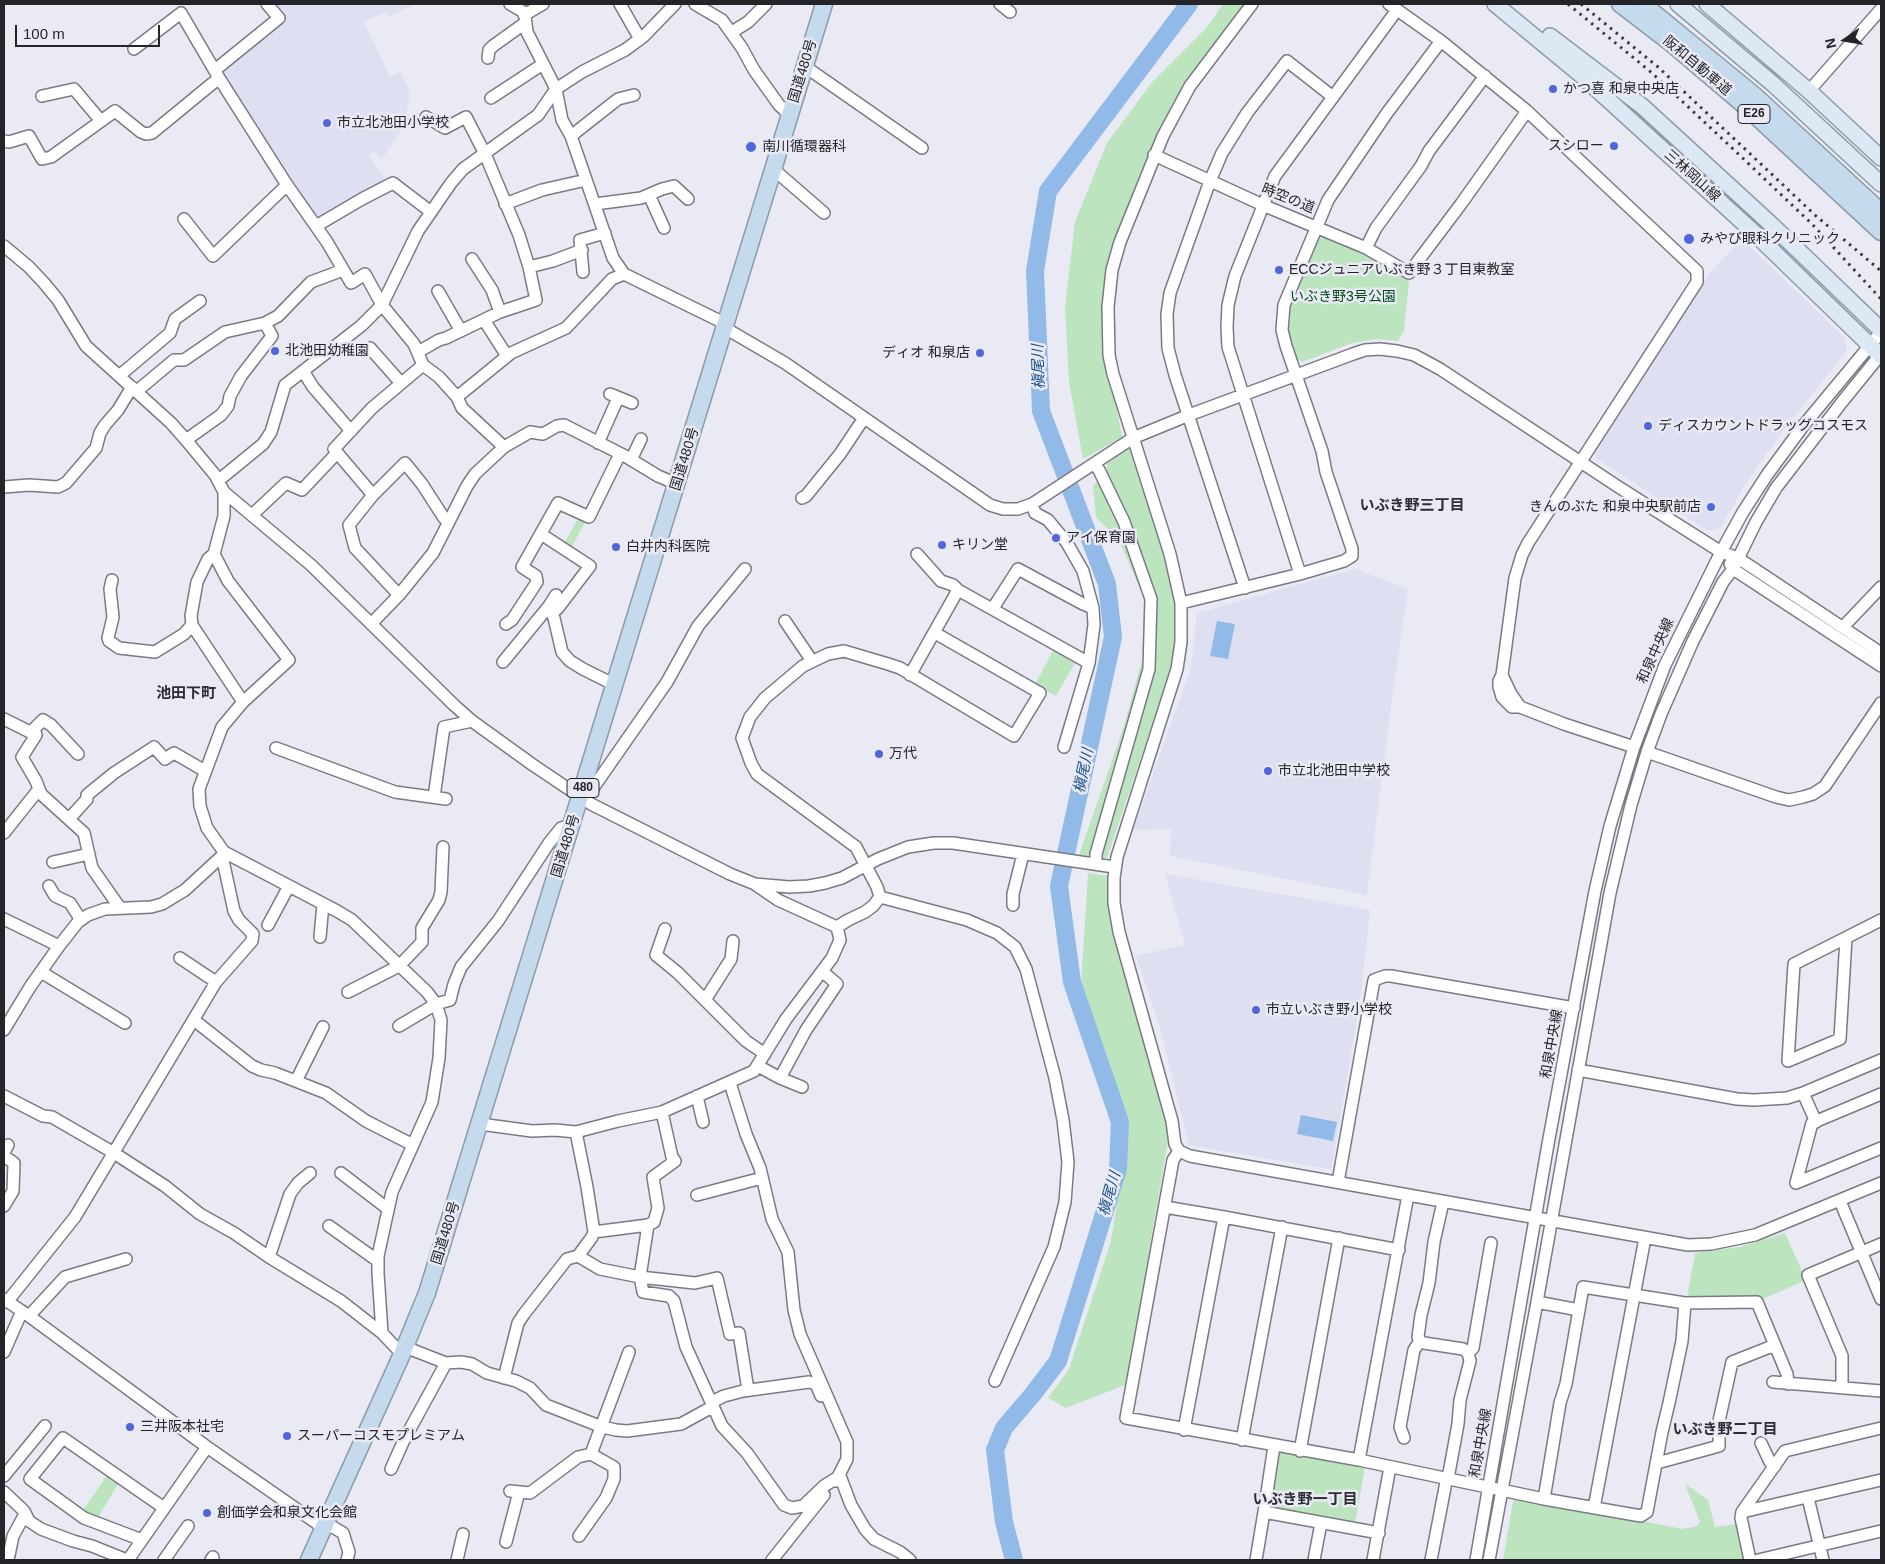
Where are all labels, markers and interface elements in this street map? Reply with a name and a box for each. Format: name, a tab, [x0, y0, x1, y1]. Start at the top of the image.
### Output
scale bar	[18, 15, 162, 47]
north arrow	[1820, 15, 1870, 65]
text: 100 m	[23, 25, 65, 42]
street label: 阪和自動車道	[1659, 33, 1735, 99]
street label: 国道480号	[785, 37, 821, 105]
text: N	[1821, 37, 1839, 50]
place label: かつ喜 和泉中央店	[1563, 81, 1679, 97]
marker: かつ喜 和泉中央店	[1547, 83, 1559, 95]
road number: E26	[1738, 105, 1770, 124]
place label: 市立北池田小学校	[337, 115, 449, 131]
marker: 市立北池田小学校	[321, 117, 333, 129]
place label: スシロー	[1548, 138, 1604, 154]
place label: 南川循環器科	[762, 139, 846, 155]
marker: 南川循環器科	[744, 140, 758, 154]
marker: スシロー	[1608, 140, 1620, 152]
street label: 三林岡山線	[1660, 146, 1724, 206]
street label: 時空の道	[1259, 181, 1317, 217]
place label: みやび眼科クリニック	[1700, 231, 1840, 247]
marker: みやび眼科クリニック	[1682, 232, 1696, 246]
place label: ECCジュニアいぶき野３丁目東教室	[1289, 262, 1515, 278]
marker: ECCジュニアいぶき野３丁目東教室	[1273, 264, 1285, 276]
park label: いぶき野3号公園	[1290, 289, 1396, 305]
place label: 北池田幼稚園	[285, 343, 369, 359]
water label: 槇尾川	[1029, 344, 1049, 390]
marker: 北池田幼稚園	[269, 345, 281, 357]
place label: ディオ 和泉店	[882, 345, 970, 361]
marker: ディオ 和泉店	[974, 347, 986, 359]
place label: ディスカウントドラッグコスモス	[1658, 418, 1868, 434]
marker: ディスカウントドラッグコスモス	[1642, 420, 1654, 432]
street label: 国道480号	[667, 425, 703, 493]
district label: いぶき野三丁目	[1360, 497, 1464, 515]
place label: きんのぶた 和泉中央駅前店	[1529, 499, 1701, 515]
marker: きんのぶた 和泉中央駅前店	[1705, 501, 1717, 513]
place label: アイ保育園	[1066, 530, 1136, 546]
marker: アイ保育園	[1050, 532, 1062, 544]
place label: キリン堂	[952, 537, 1008, 553]
place label: 白井内科医院	[626, 539, 710, 555]
marker: キリン堂	[936, 539, 948, 551]
marker: 白井内科医院	[610, 541, 622, 553]
street label: 和泉中央線	[1634, 616, 1678, 686]
district label: 池田下町	[156, 685, 216, 703]
place label: 万代	[889, 746, 917, 762]
water label: 槇尾川	[1071, 747, 1097, 795]
marker: 万代	[873, 748, 885, 760]
place label: 市立北池田中学校	[1278, 763, 1390, 779]
marker: 市立北池田中学校	[1262, 765, 1274, 777]
road number: 480	[567, 778, 599, 798]
street label: 国道480号	[548, 812, 584, 880]
place label: 市立いぶき野小学校	[1266, 1002, 1392, 1018]
marker: 市立いぶき野小学校	[1250, 1004, 1262, 1016]
street label: 和泉中央線	[1538, 1008, 1566, 1080]
water label: 槇尾川	[1095, 1170, 1125, 1218]
street label: 国道480号	[428, 1199, 464, 1267]
street label: 和泉中央線	[1467, 1407, 1495, 1479]
place label: 三井阪本社宅	[140, 1419, 224, 1435]
marker: 三井阪本社宅	[124, 1421, 136, 1433]
district label: いぶき野二丁目	[1673, 1421, 1777, 1439]
place label: スーパーコスモプレミアム	[297, 1428, 465, 1444]
marker: スーパーコスモプレミアム	[281, 1430, 293, 1442]
district label: いぶき野一丁目	[1253, 1491, 1357, 1509]
place label: 創価学会和泉文化会館	[217, 1505, 357, 1521]
marker: 創価学会和泉文化会館	[201, 1507, 213, 1519]

